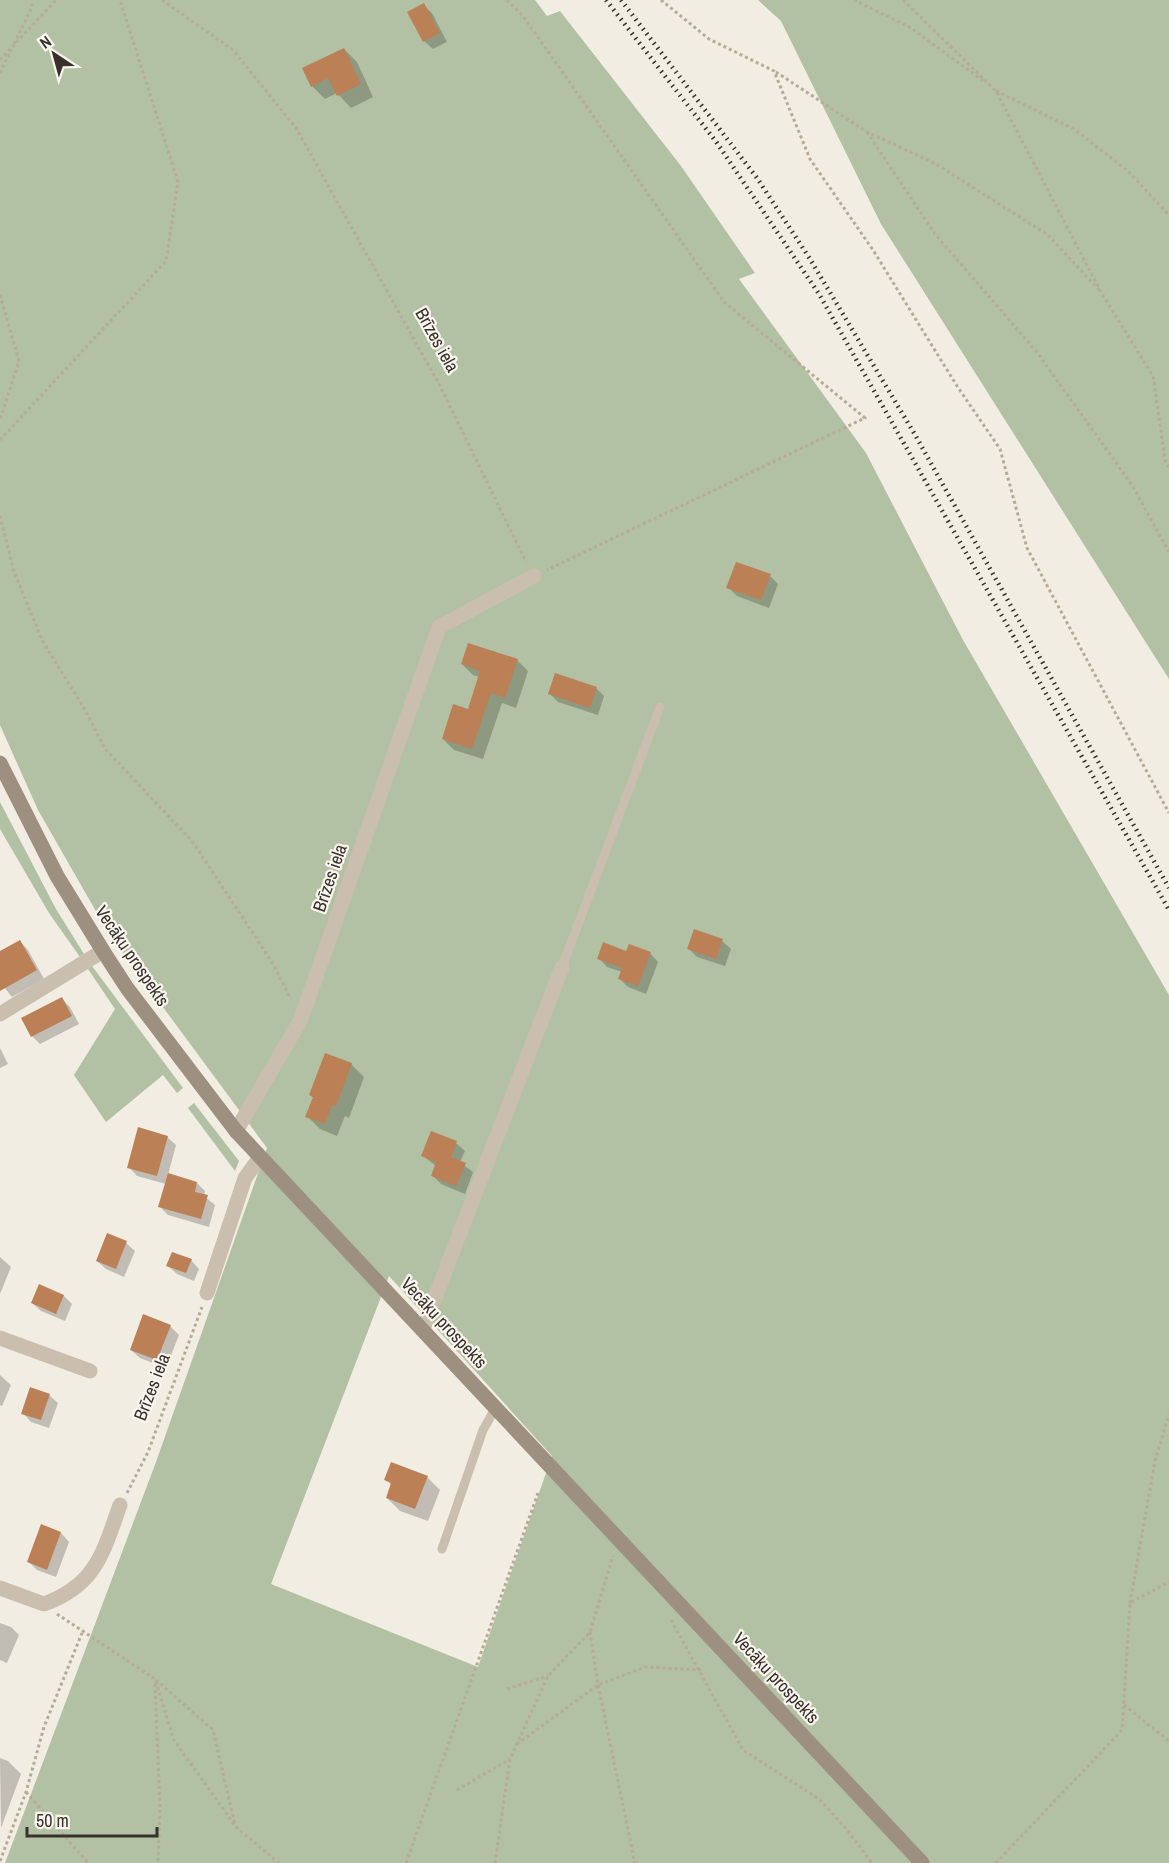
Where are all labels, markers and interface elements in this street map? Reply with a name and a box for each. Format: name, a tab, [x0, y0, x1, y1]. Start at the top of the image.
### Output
north arrow	[24, 24, 84, 84]
text: N	[35, 30, 55, 54]
street label: Brīzes iela	[410, 303, 465, 376]
street label: Brīzes iela	[306, 841, 353, 915]
street label: Vecāķu prospekts	[89, 900, 175, 1011]
street label: Vecāķu prospekts	[395, 1272, 493, 1374]
street label: Brīzes iela	[127, 1350, 176, 1424]
street label: Vecāķu prospekts	[727, 1627, 825, 1729]
scale bar	[27, 1800, 158, 1838]
text: 50 m	[36, 1808, 69, 1833]

